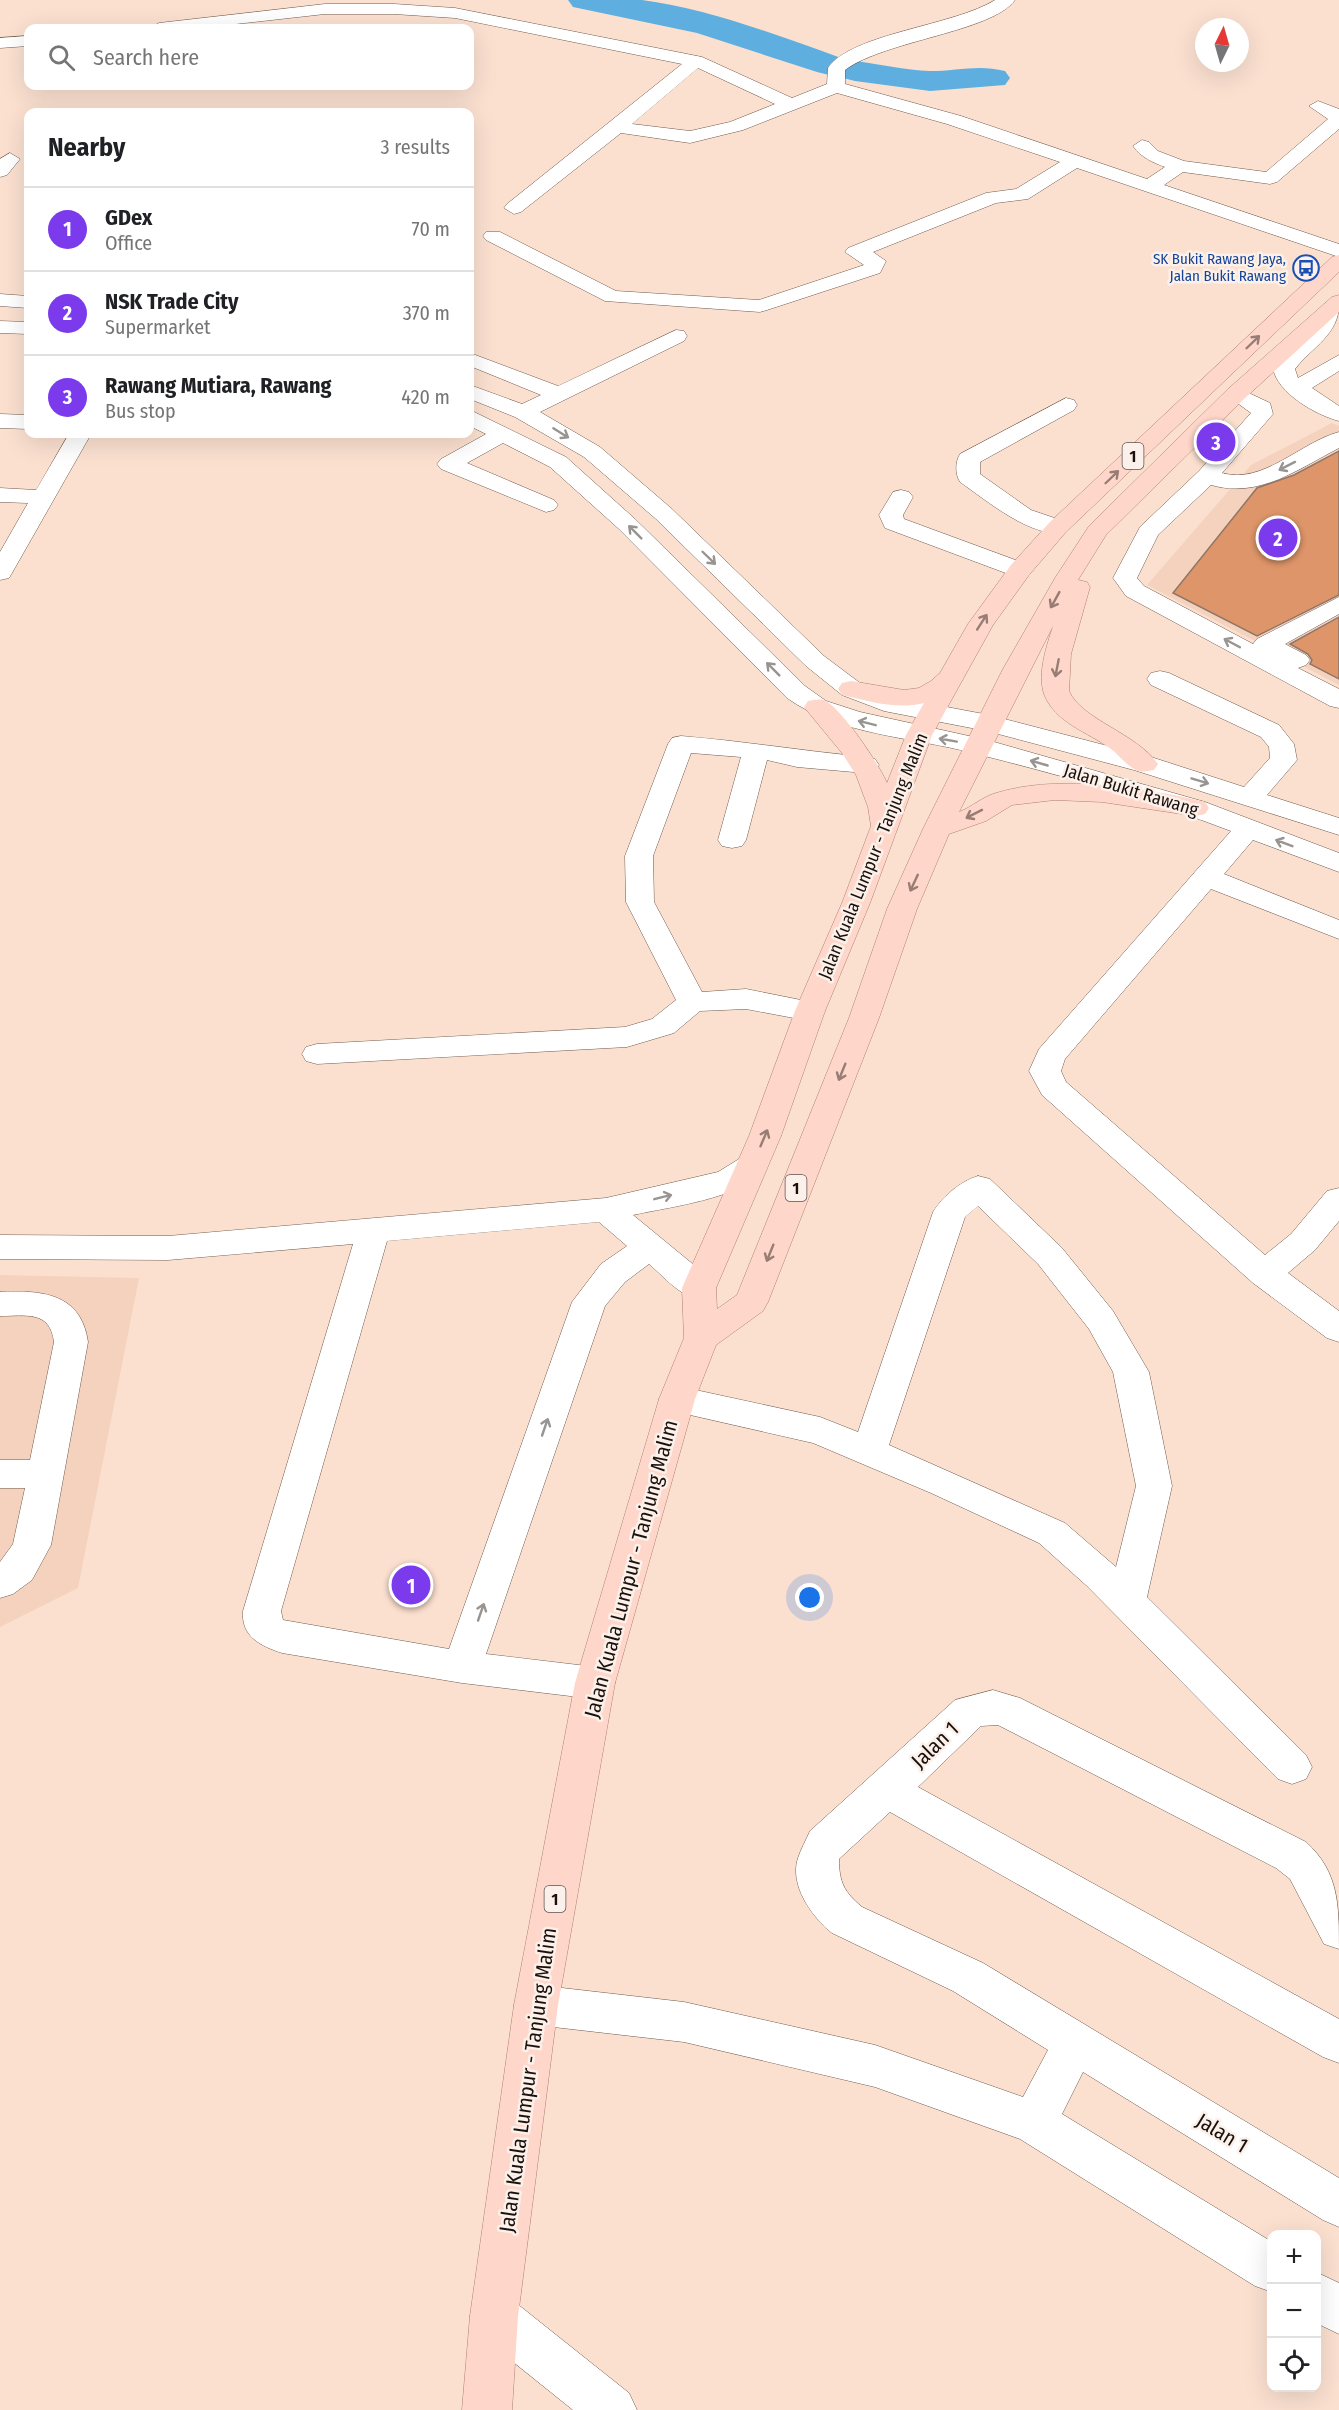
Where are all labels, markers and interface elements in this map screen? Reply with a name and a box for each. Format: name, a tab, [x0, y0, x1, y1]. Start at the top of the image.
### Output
north arrow	[1195, 18, 1249, 72]
search box	[24, 24, 474, 90]
icon: search	[45, 41, 78, 74]
text: Search here	[93, 44, 199, 71]
text: Nearby	[48, 132, 125, 163]
text: 3 results	[381, 135, 450, 159]
text: GDex	[105, 204, 152, 231]
text: 1	[63, 217, 72, 241]
text: 70 m	[412, 217, 450, 241]
text: Office	[105, 231, 152, 255]
place label: SK Bukit Rawang Jaya, Jalan Bukit Rawang	[1153, 250, 1286, 285]
bus stop icon: SK Bukit Rawang Jaya, Jalan Bukit Rawang	[1291, 253, 1321, 283]
text: NSK Trade City	[105, 288, 239, 315]
text: 2	[63, 301, 72, 325]
text: 370 m	[403, 301, 450, 325]
text: Supermarket	[105, 315, 211, 339]
one-way arrow	[1245, 335, 1260, 350]
text: Rawang Mutiara, Rawang	[105, 372, 331, 399]
text: 3	[63, 385, 72, 409]
text: 420 m	[401, 385, 450, 409]
text: Bus stop	[105, 399, 176, 423]
pin: 3	[1196, 420, 1236, 464]
one-way arrow	[552, 427, 569, 439]
road number: 1	[1122, 443, 1144, 469]
one-way arrow	[1279, 460, 1296, 472]
one-way arrow	[1104, 470, 1119, 484]
pin: 2	[1258, 516, 1298, 560]
one-way arrow	[627, 524, 642, 539]
one-way arrow	[702, 551, 717, 566]
one-way arrow	[1048, 592, 1060, 609]
one-way arrow	[977, 614, 989, 631]
one-way arrow	[1223, 637, 1241, 648]
one-way arrow	[1051, 658, 1062, 677]
one-way arrow	[765, 662, 780, 677]
one-way arrow	[858, 716, 877, 728]
street label: Jalan Kuala Lumpur - Tanjung Malim	[813, 730, 933, 982]
one-way arrow	[939, 734, 959, 745]
one-way arrow	[1030, 757, 1049, 768]
street label: Jalan Bukit Rawang	[1061, 759, 1202, 821]
one-way arrow	[1190, 777, 1209, 788]
one-way arrow	[965, 809, 983, 821]
one-way arrow	[1275, 836, 1294, 847]
one-way arrow	[907, 873, 919, 891]
one-way arrow	[836, 1062, 847, 1081]
one-way arrow	[758, 1129, 770, 1147]
road number: 1	[786, 1175, 806, 1201]
one-way arrow	[653, 1190, 672, 1202]
one-way arrow	[764, 1243, 775, 1262]
street label: Jalan Kuala Lumpur - Tanjung Malim	[579, 1417, 683, 1721]
one-way arrow	[541, 1419, 552, 1437]
pin: 1	[392, 1562, 430, 1608]
your location	[795, 1583, 824, 1612]
one-way arrow	[477, 1603, 488, 1622]
street label: Jalan 1	[906, 1716, 964, 1774]
road number: 1	[544, 1886, 566, 1912]
street label: Jalan Kuala Lumpur - Tanjung Malim	[494, 1926, 562, 2234]
street label: Jalan 1	[1191, 2108, 1253, 2158]
map controls	[1267, 2230, 1321, 2392]
button: +	[1267, 2230, 1321, 2284]
button: −	[1267, 2284, 1321, 2338]
button: locate	[1267, 2338, 1321, 2392]

